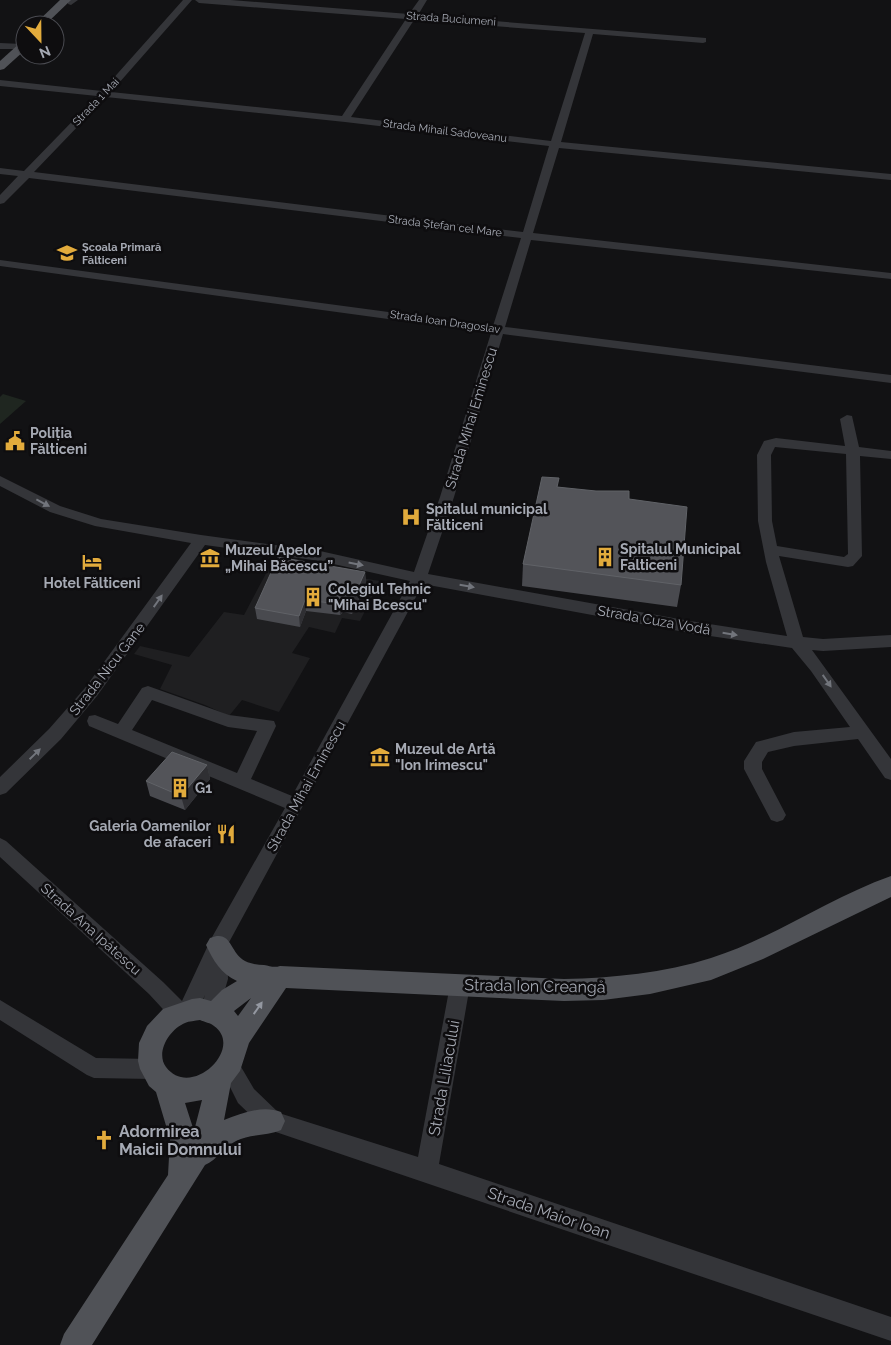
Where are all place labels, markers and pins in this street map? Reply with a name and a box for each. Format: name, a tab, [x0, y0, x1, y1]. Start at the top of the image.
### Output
place label: Școala Primară Fălticeni	[82, 241, 161, 267]
school or university icon: Școala Primară Fălticeni	[56, 242, 78, 264]
place label: Poliția Fălticeni	[30, 425, 87, 457]
public building icon: Poliția Fălticeni	[4, 430, 26, 452]
place label: Spitalul municipal Fălticeni	[426, 501, 548, 533]
hospital icon: Spitalul municipal Fălticeni	[400, 506, 422, 528]
place label: Spitalul Municipal Falticeni	[620, 541, 741, 573]
place label: Muzeul Apelor „Mihai Băcescu”	[225, 542, 333, 574]
building icon: Spitalul Municipal Falticeni	[594, 546, 616, 568]
museum icon: Muzeul Apelor „Mihai Băcescu”	[199, 547, 221, 569]
hotel icon: Hotel Fălticeni	[81, 551, 103, 573]
place label: Hotel Fălticeni	[44, 575, 140, 591]
place label: Colegiul Tehnic "Mihai Bcescu"	[328, 581, 431, 613]
building icon: Colegiul Tehnic "Mihai Bcescu"	[302, 586, 324, 608]
place label: Muzeul de Artă "Ion Irimescu"	[395, 741, 496, 773]
museum icon: Muzeul de Artă "Ion Irimescu"	[369, 746, 391, 768]
building icon: G1	[169, 777, 191, 799]
place label: G1	[195, 780, 212, 796]
place label: Galeria Oamenilor de afaceri	[89, 818, 212, 850]
restaurant icon: Galeria Oamenilor de afaceri	[215, 823, 237, 845]
place label: Adormirea Maicii Domnului	[119, 1122, 242, 1159]
church icon: Adormirea Maicii Domnului	[93, 1129, 115, 1151]

